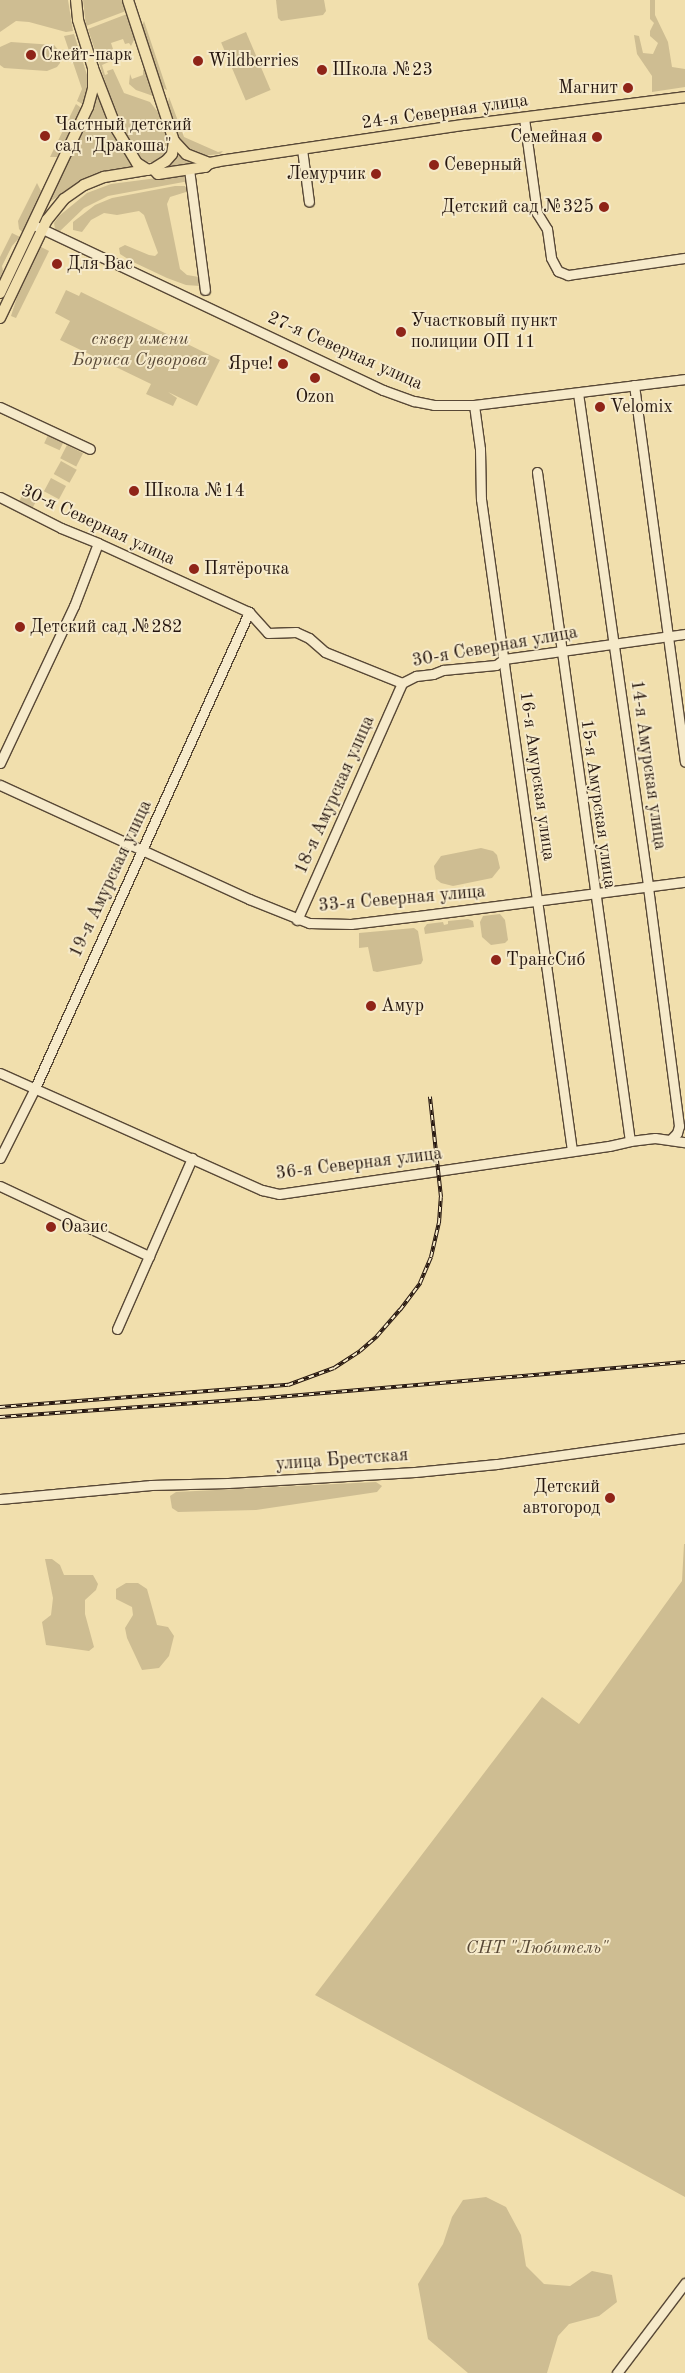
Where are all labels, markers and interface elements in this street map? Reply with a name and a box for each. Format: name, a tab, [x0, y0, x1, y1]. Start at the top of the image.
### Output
place label: Скейт-парк	[41, 44, 132, 66]
marker: Скейт-парк	[25, 49, 37, 61]
place label: Wildberries	[208, 50, 299, 72]
marker: Wildberries	[192, 55, 204, 67]
place label: Школа №23	[332, 59, 433, 81]
marker: Школа №23	[316, 64, 328, 76]
place label: Магнит	[558, 77, 618, 99]
marker: Магнит	[622, 82, 634, 94]
street label: 24-я Северная улица	[360, 90, 530, 134]
place label: Частный детский сад "Дракоша"	[55, 115, 192, 158]
place label: Семейная	[510, 126, 587, 148]
marker: Частный детский сад "Дракоша"	[39, 130, 51, 142]
marker: Семейная	[591, 131, 603, 143]
place label: Северный	[444, 154, 522, 176]
marker: Северный	[428, 159, 440, 171]
place label: Лемурчик	[287, 163, 366, 185]
marker: Лемурчик	[370, 168, 382, 180]
place label: Детский сад №325	[441, 196, 594, 218]
marker: Детский сад №325	[598, 201, 610, 213]
place label: Для Вас	[67, 253, 133, 275]
marker: Для Вас	[51, 258, 63, 270]
street label: 27-я Северная улица	[264, 307, 426, 395]
place label: Участковый пункт полиции ОП 11	[411, 311, 558, 354]
marker: Участковый пункт полиции ОП 11	[395, 326, 407, 338]
park label: сквер имени Бориса Суворова	[73, 329, 207, 372]
place label: Ярче!	[228, 353, 273, 375]
marker: Ярче!	[277, 358, 289, 370]
marker: Ozon	[309, 372, 321, 384]
place label: Ozon	[295, 386, 335, 408]
place label: Velomix	[610, 396, 673, 418]
marker: Velomix	[594, 401, 606, 413]
street label: 30-я Северная улица	[17, 480, 179, 570]
place label: Школа №14	[144, 480, 245, 502]
marker: Школа №14	[128, 485, 140, 497]
place label: Пятёрочка	[204, 558, 289, 580]
marker: Пятёрочка	[188, 563, 200, 575]
place label: Детский сад №282	[30, 616, 183, 638]
marker: Детский сад №282	[14, 621, 26, 633]
street label: 30-я Северная улица	[411, 622, 579, 672]
street label: 14-я Амурская улица	[625, 679, 671, 851]
street label: 16-я Амурская улица	[514, 690, 560, 862]
street label: 18-я Амурская улица	[290, 712, 380, 878]
street label: 15-я Амурская улица	[575, 718, 621, 890]
street label: 19-я Амурская улица	[65, 797, 157, 961]
street label: 33-я Северная улица	[318, 881, 486, 917]
place label: ТрансСиб	[506, 949, 585, 971]
marker: ТрансСиб	[490, 954, 502, 966]
place label: Амур	[381, 995, 424, 1017]
marker: Амур	[365, 1000, 377, 1012]
street label: 36-я Северная улица	[274, 1143, 444, 1185]
place label: Оазис	[61, 1216, 108, 1238]
marker: Оазис	[45, 1221, 57, 1233]
street label: улица Брестская	[275, 1445, 409, 1475]
place label: Детский автогород	[523, 1477, 600, 1520]
marker: Детский автогород	[604, 1492, 616, 1504]
park label: СНТ "Любитель"	[466, 1937, 608, 1959]

